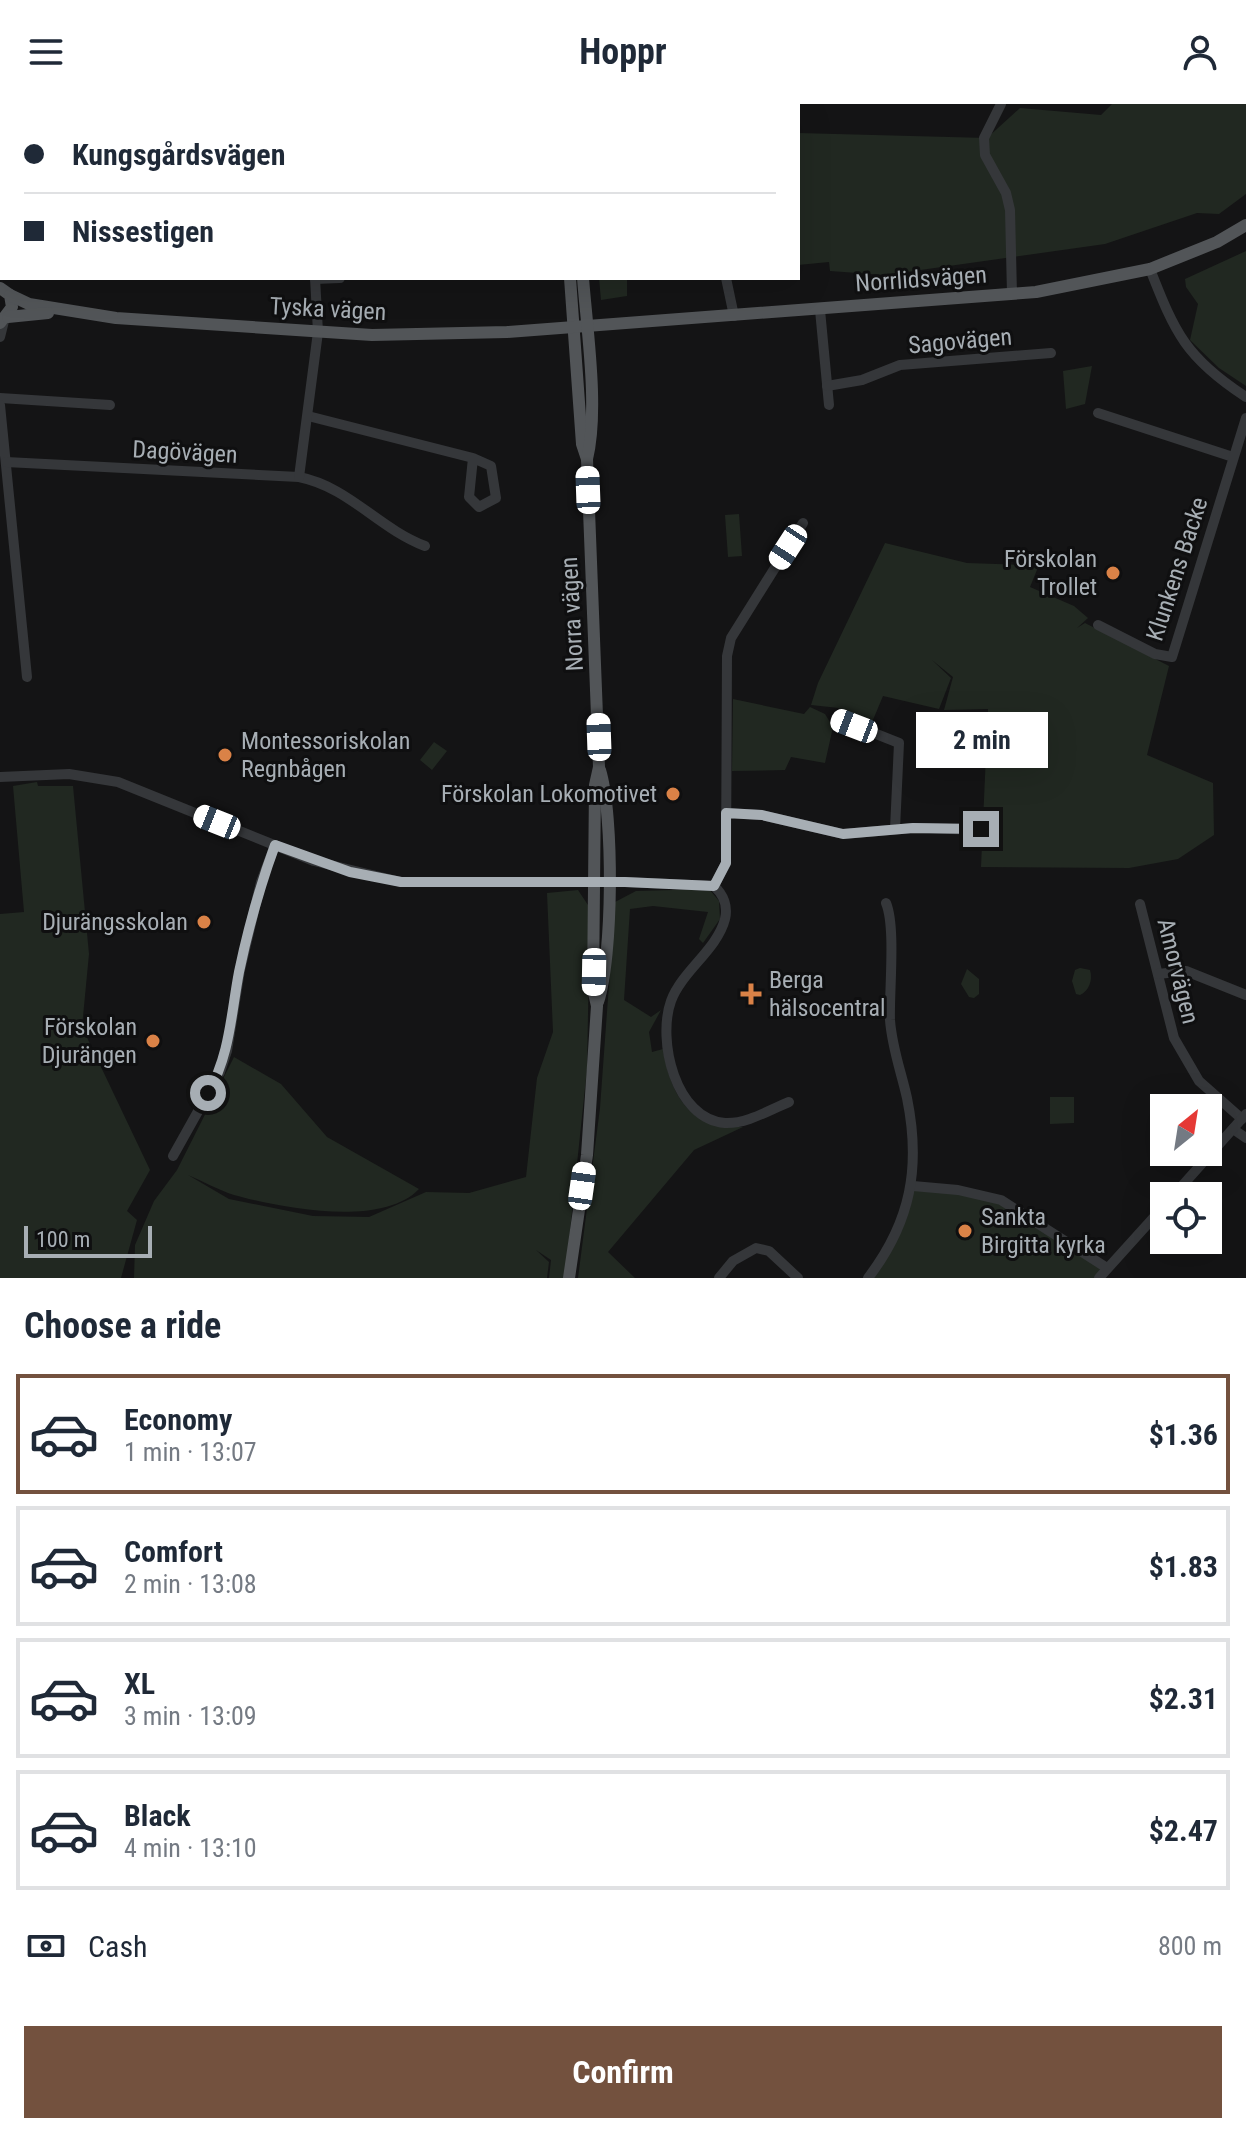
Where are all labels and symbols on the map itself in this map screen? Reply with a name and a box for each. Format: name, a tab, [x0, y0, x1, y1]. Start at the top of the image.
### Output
street label: Norrlidsvägen	[854, 260, 988, 298]
street label: Tyska vägen	[269, 292, 387, 326]
street label: Sagovägen	[907, 323, 1013, 359]
street label: Dagövägen	[132, 435, 238, 469]
car	[575, 466, 601, 514]
street label: Klunkens Backe	[1141, 494, 1213, 644]
car	[765, 520, 811, 574]
place label: Förskolan Trollet	[1004, 545, 1097, 601]
street label: Norra vägen	[555, 556, 589, 672]
marker: Förskolan Trollet	[1104, 564, 1122, 582]
car	[827, 706, 881, 746]
car	[586, 713, 612, 761]
callout: 2 min	[915, 713, 1047, 769]
place label: Montessoriskolan Regnbågen	[241, 727, 410, 783]
marker: Montessoriskolan Regnbågen	[216, 746, 234, 764]
place label: Förskolan Lokomotivet	[441, 780, 657, 808]
marker: Förskolan Lokomotivet	[664, 785, 682, 803]
car	[190, 802, 244, 842]
route end	[963, 811, 999, 847]
place label: Djurängsskolan	[42, 908, 188, 936]
marker: Djurängsskolan	[195, 913, 213, 931]
street label: Amorvägen	[1151, 915, 1205, 1027]
car	[582, 948, 606, 996]
place label: Berga hälsocentral	[769, 966, 886, 1022]
marker: Berga hälsocentral	[740, 983, 762, 1005]
place label: Förskolan Djurängen	[42, 1013, 137, 1069]
marker: Förskolan Djurängen	[144, 1032, 162, 1050]
route start	[190, 1075, 226, 1111]
north arrow	[1150, 1094, 1222, 1166]
car	[567, 1161, 597, 1211]
place label: Sankta Birgitta kyrka	[981, 1203, 1106, 1259]
scale bar	[24, 1222, 152, 1258]
marker: Sankta Birgitta kyrka	[956, 1222, 974, 1240]

